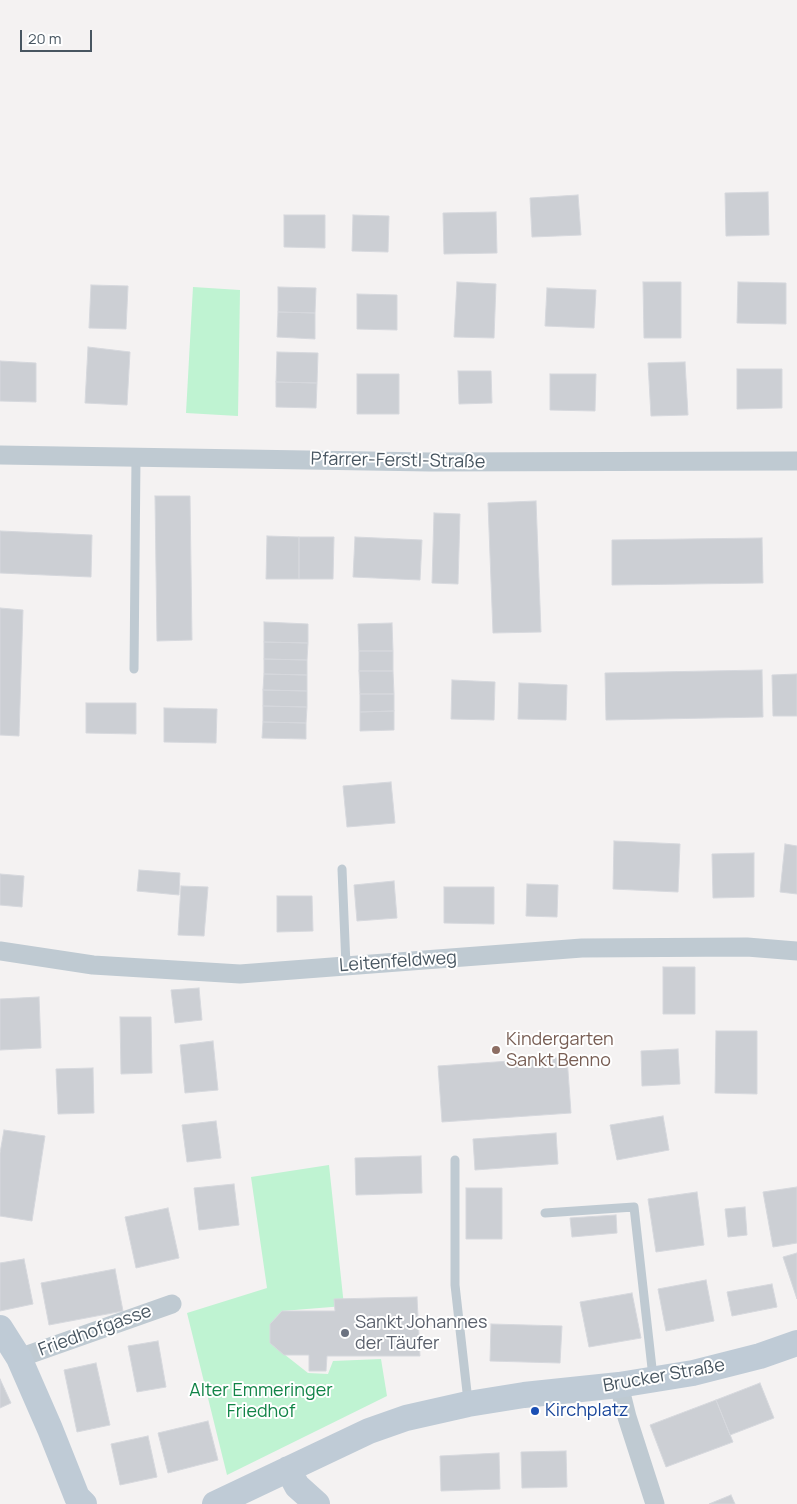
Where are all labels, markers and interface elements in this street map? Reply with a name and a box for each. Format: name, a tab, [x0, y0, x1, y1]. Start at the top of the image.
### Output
scale bar	[22, 20, 95, 52]
text: 20 m	[28, 28, 61, 49]
street label: Pfarrer-Ferstl-Straße	[310, 449, 486, 473]
street label: Leitenfeldweg	[339, 947, 457, 977]
place label: Kindergarten Sankt Benno	[506, 1029, 614, 1072]
marker: Kindergarten Sankt Benno	[490, 1044, 502, 1056]
street label: Friedhofgasse	[36, 1301, 154, 1361]
place label: Sankt Johannes der Täufer	[355, 1312, 488, 1355]
marker: Sankt Johannes der Täufer	[339, 1327, 351, 1339]
street label: Brucker Straße	[601, 1355, 727, 1397]
park label: Alter Emmeringer Friedhof	[189, 1380, 333, 1422]
place label: Kirchplatz	[545, 1400, 628, 1422]
marker: Kirchplatz	[529, 1405, 541, 1417]

